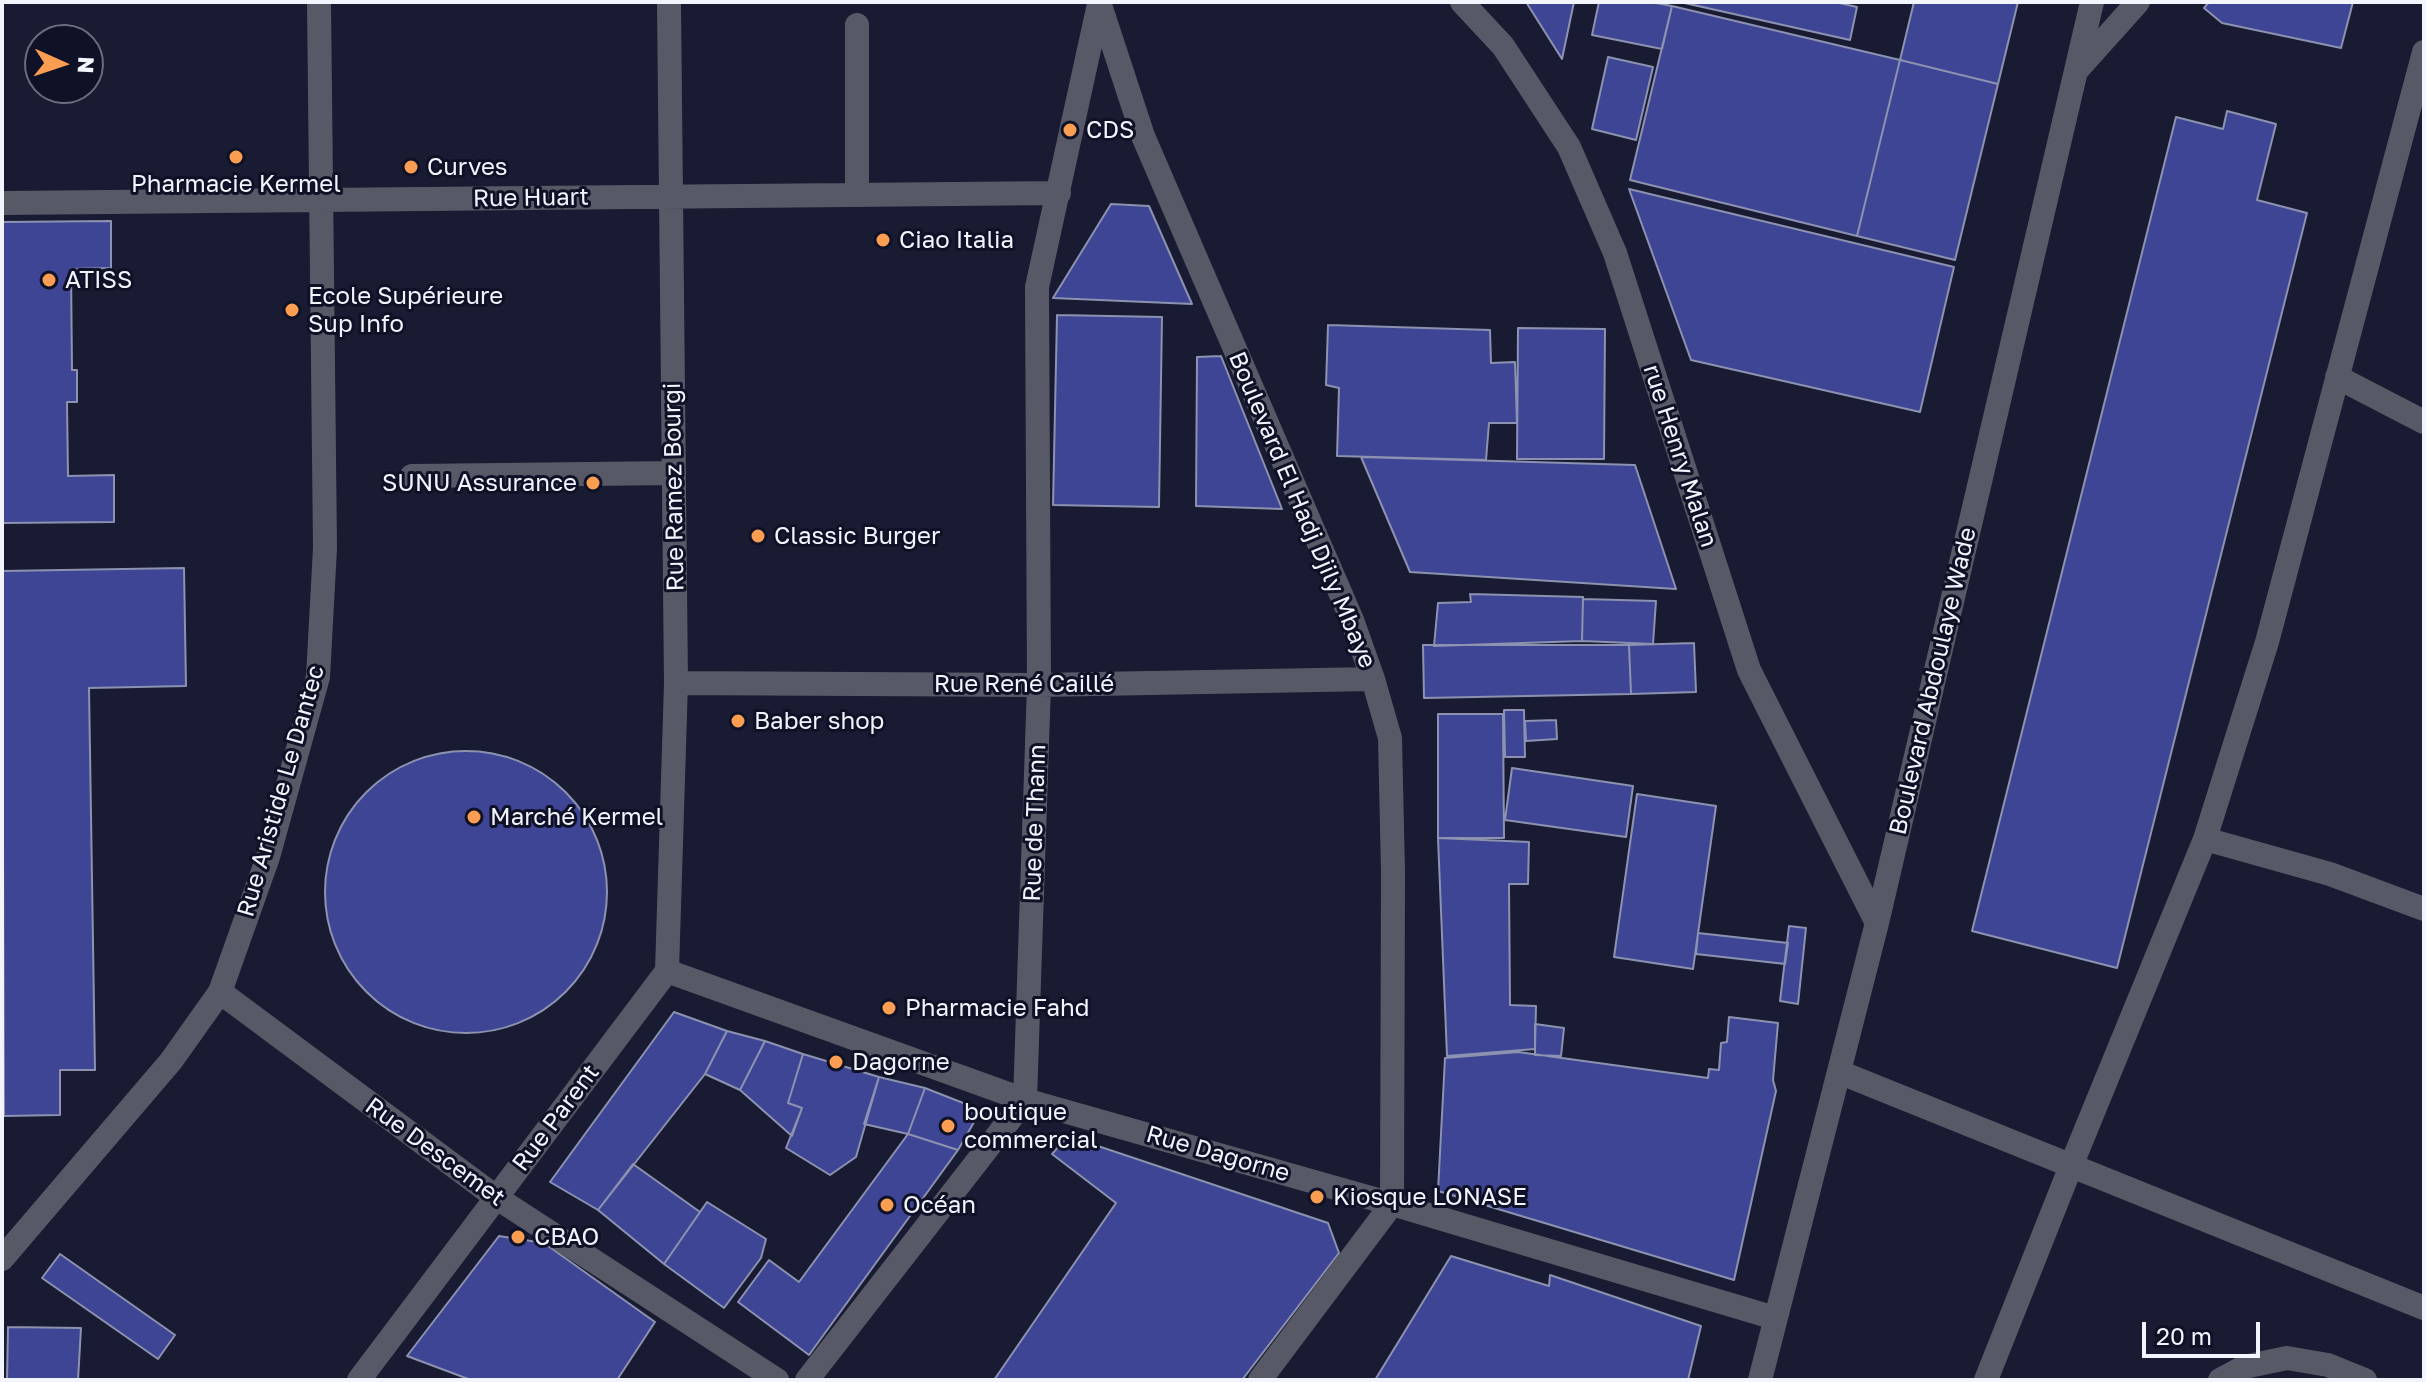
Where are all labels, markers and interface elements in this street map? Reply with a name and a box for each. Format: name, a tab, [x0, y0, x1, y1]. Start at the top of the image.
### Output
north arrow	[24, 24, 104, 104]
text: N	[73, 56, 100, 74]
place label: CDS	[1086, 116, 1134, 144]
marker: CDS	[1061, 121, 1079, 139]
marker: Pharmacie Kermel	[227, 148, 245, 166]
place label: Curves	[427, 153, 508, 181]
marker: Curves	[402, 158, 420, 176]
place label: Pharmacie Kermel	[131, 170, 341, 198]
street label: Rue Huart	[473, 183, 589, 213]
place label: Ciao Italia	[899, 226, 1014, 254]
marker: Ciao Italia	[874, 231, 892, 249]
place label: ATISS	[65, 266, 132, 294]
marker: ATISS	[40, 271, 58, 289]
place label: Ecole Supérieure Sup Info	[308, 282, 503, 338]
marker: Ecole Supérieure Sup Info	[283, 301, 301, 319]
street label: Boulevard El Hadj Djily Mbaye	[1222, 347, 1382, 673]
street label: rue Henry Malan	[1637, 361, 1723, 551]
street label: Rue Ramez Bourgi	[658, 382, 690, 592]
place label: SUNU Assurance	[382, 469, 577, 497]
marker: SUNU Assurance	[584, 474, 602, 492]
place label: Classic Burger	[774, 522, 940, 550]
street label: Boulevard Abdoulaye Wade	[1884, 525, 1982, 837]
marker: Classic Burger	[749, 527, 767, 545]
street label: Rue Aristide Le Dantec	[231, 662, 331, 920]
street label: Rue René Caillé	[934, 670, 1114, 698]
place label: Baber shop	[754, 707, 884, 735]
marker: Baber shop	[729, 712, 747, 730]
street label: Rue de Thann	[1018, 744, 1052, 902]
place label: Marché Kermel	[490, 803, 663, 831]
marker: Marché Kermel	[465, 808, 483, 826]
place label: Pharmacie Fahd	[905, 994, 1090, 1022]
marker: Pharmacie Fahd	[880, 999, 898, 1017]
place label: Dagorne	[852, 1048, 950, 1076]
marker: Dagorne	[827, 1053, 845, 1071]
street label: Rue Parent	[506, 1059, 606, 1177]
street label: Rue Descemet	[360, 1092, 510, 1212]
place label: boutique commercial	[964, 1098, 1098, 1154]
marker: boutique commercial	[939, 1117, 957, 1135]
street label: Rue Dagorne	[1143, 1120, 1293, 1188]
place label: Kiosque LONASE	[1333, 1183, 1527, 1211]
marker: Kiosque LONASE	[1308, 1188, 1326, 1206]
place label: Océan	[903, 1191, 976, 1219]
marker: Océan	[878, 1196, 896, 1214]
place label: CBAO	[534, 1223, 599, 1251]
marker: CBAO	[509, 1228, 527, 1246]
scale bar	[2146, 1306, 2264, 1356]
text: 20 m	[2156, 1321, 2212, 1350]

